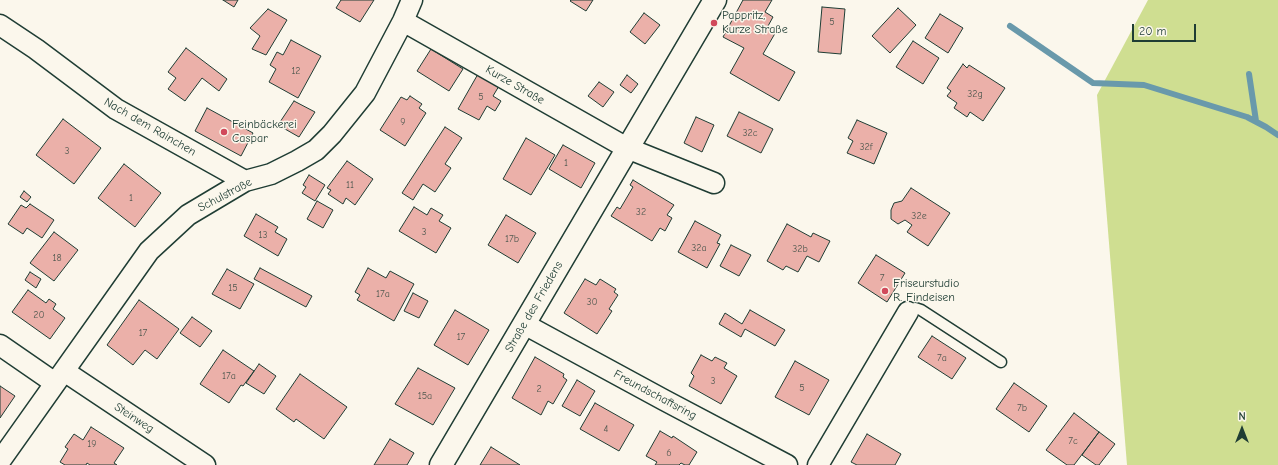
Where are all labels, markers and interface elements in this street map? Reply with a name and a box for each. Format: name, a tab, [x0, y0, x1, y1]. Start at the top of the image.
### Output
place label: Pappritz, Kurze Straße	[722, 9, 788, 37]
house number: 5	[829, 16, 835, 28]
scale bar	[1134, 16, 1198, 42]
marker: Pappritz, Kurze Straße	[709, 18, 719, 28]
text: 20 m	[1139, 24, 1167, 38]
street label: Kurze Straße	[483, 62, 547, 108]
house number: 12	[291, 65, 301, 77]
house number: 32g	[967, 88, 983, 100]
house number: 5	[478, 91, 484, 103]
street label: Nach dem Rainchen	[101, 95, 199, 159]
house number: 9	[400, 116, 406, 128]
place label: Feinbäckerei Caspar	[232, 118, 297, 146]
marker: Feinbäckerei Caspar	[219, 127, 229, 137]
house number: 32c	[742, 127, 758, 139]
house number: 32f	[859, 141, 873, 153]
house number: 3	[64, 145, 70, 157]
house number: 1	[564, 157, 568, 169]
street label: Schulstraße	[196, 175, 254, 215]
house number: 11	[346, 179, 354, 191]
house number: 1	[129, 192, 133, 204]
house number: 32	[636, 206, 646, 218]
house number: 32e	[911, 210, 927, 222]
house number: 3	[421, 226, 427, 238]
house number: 13	[258, 229, 268, 241]
house number: 17b	[505, 233, 519, 245]
house number: 32a	[691, 242, 707, 254]
house number: 32b	[792, 243, 808, 255]
house number: 18	[52, 252, 62, 264]
street label: Straße des Friedens	[502, 259, 566, 355]
house number: 7	[880, 272, 884, 284]
place label: Friseurstudio R. Findeisen	[893, 277, 959, 305]
house number: 15	[228, 282, 238, 294]
marker: Friseurstudio R. Findeisen	[880, 286, 890, 296]
house number: 17a	[376, 288, 390, 300]
house number: 30	[586, 296, 598, 308]
house number: 20	[33, 309, 45, 321]
house number: 17	[139, 327, 147, 339]
house number: 17	[457, 331, 465, 343]
house number: 7a	[937, 352, 947, 364]
street label: Freundschaftsring	[611, 367, 699, 423]
house number: 17a	[222, 370, 236, 382]
house number: 3	[710, 375, 716, 387]
house number: 5	[799, 382, 805, 394]
house number: 2	[536, 383, 542, 395]
house number: 15a	[418, 390, 432, 402]
street label: Steinweg	[111, 400, 157, 436]
house number: 7b	[1017, 402, 1027, 414]
north arrow	[1222, 409, 1262, 449]
text: N	[1238, 410, 1246, 423]
house number: 4	[604, 423, 608, 435]
house number: 7c	[1068, 435, 1078, 447]
house number: 19	[87, 438, 97, 450]
house number: 6	[666, 447, 672, 459]

